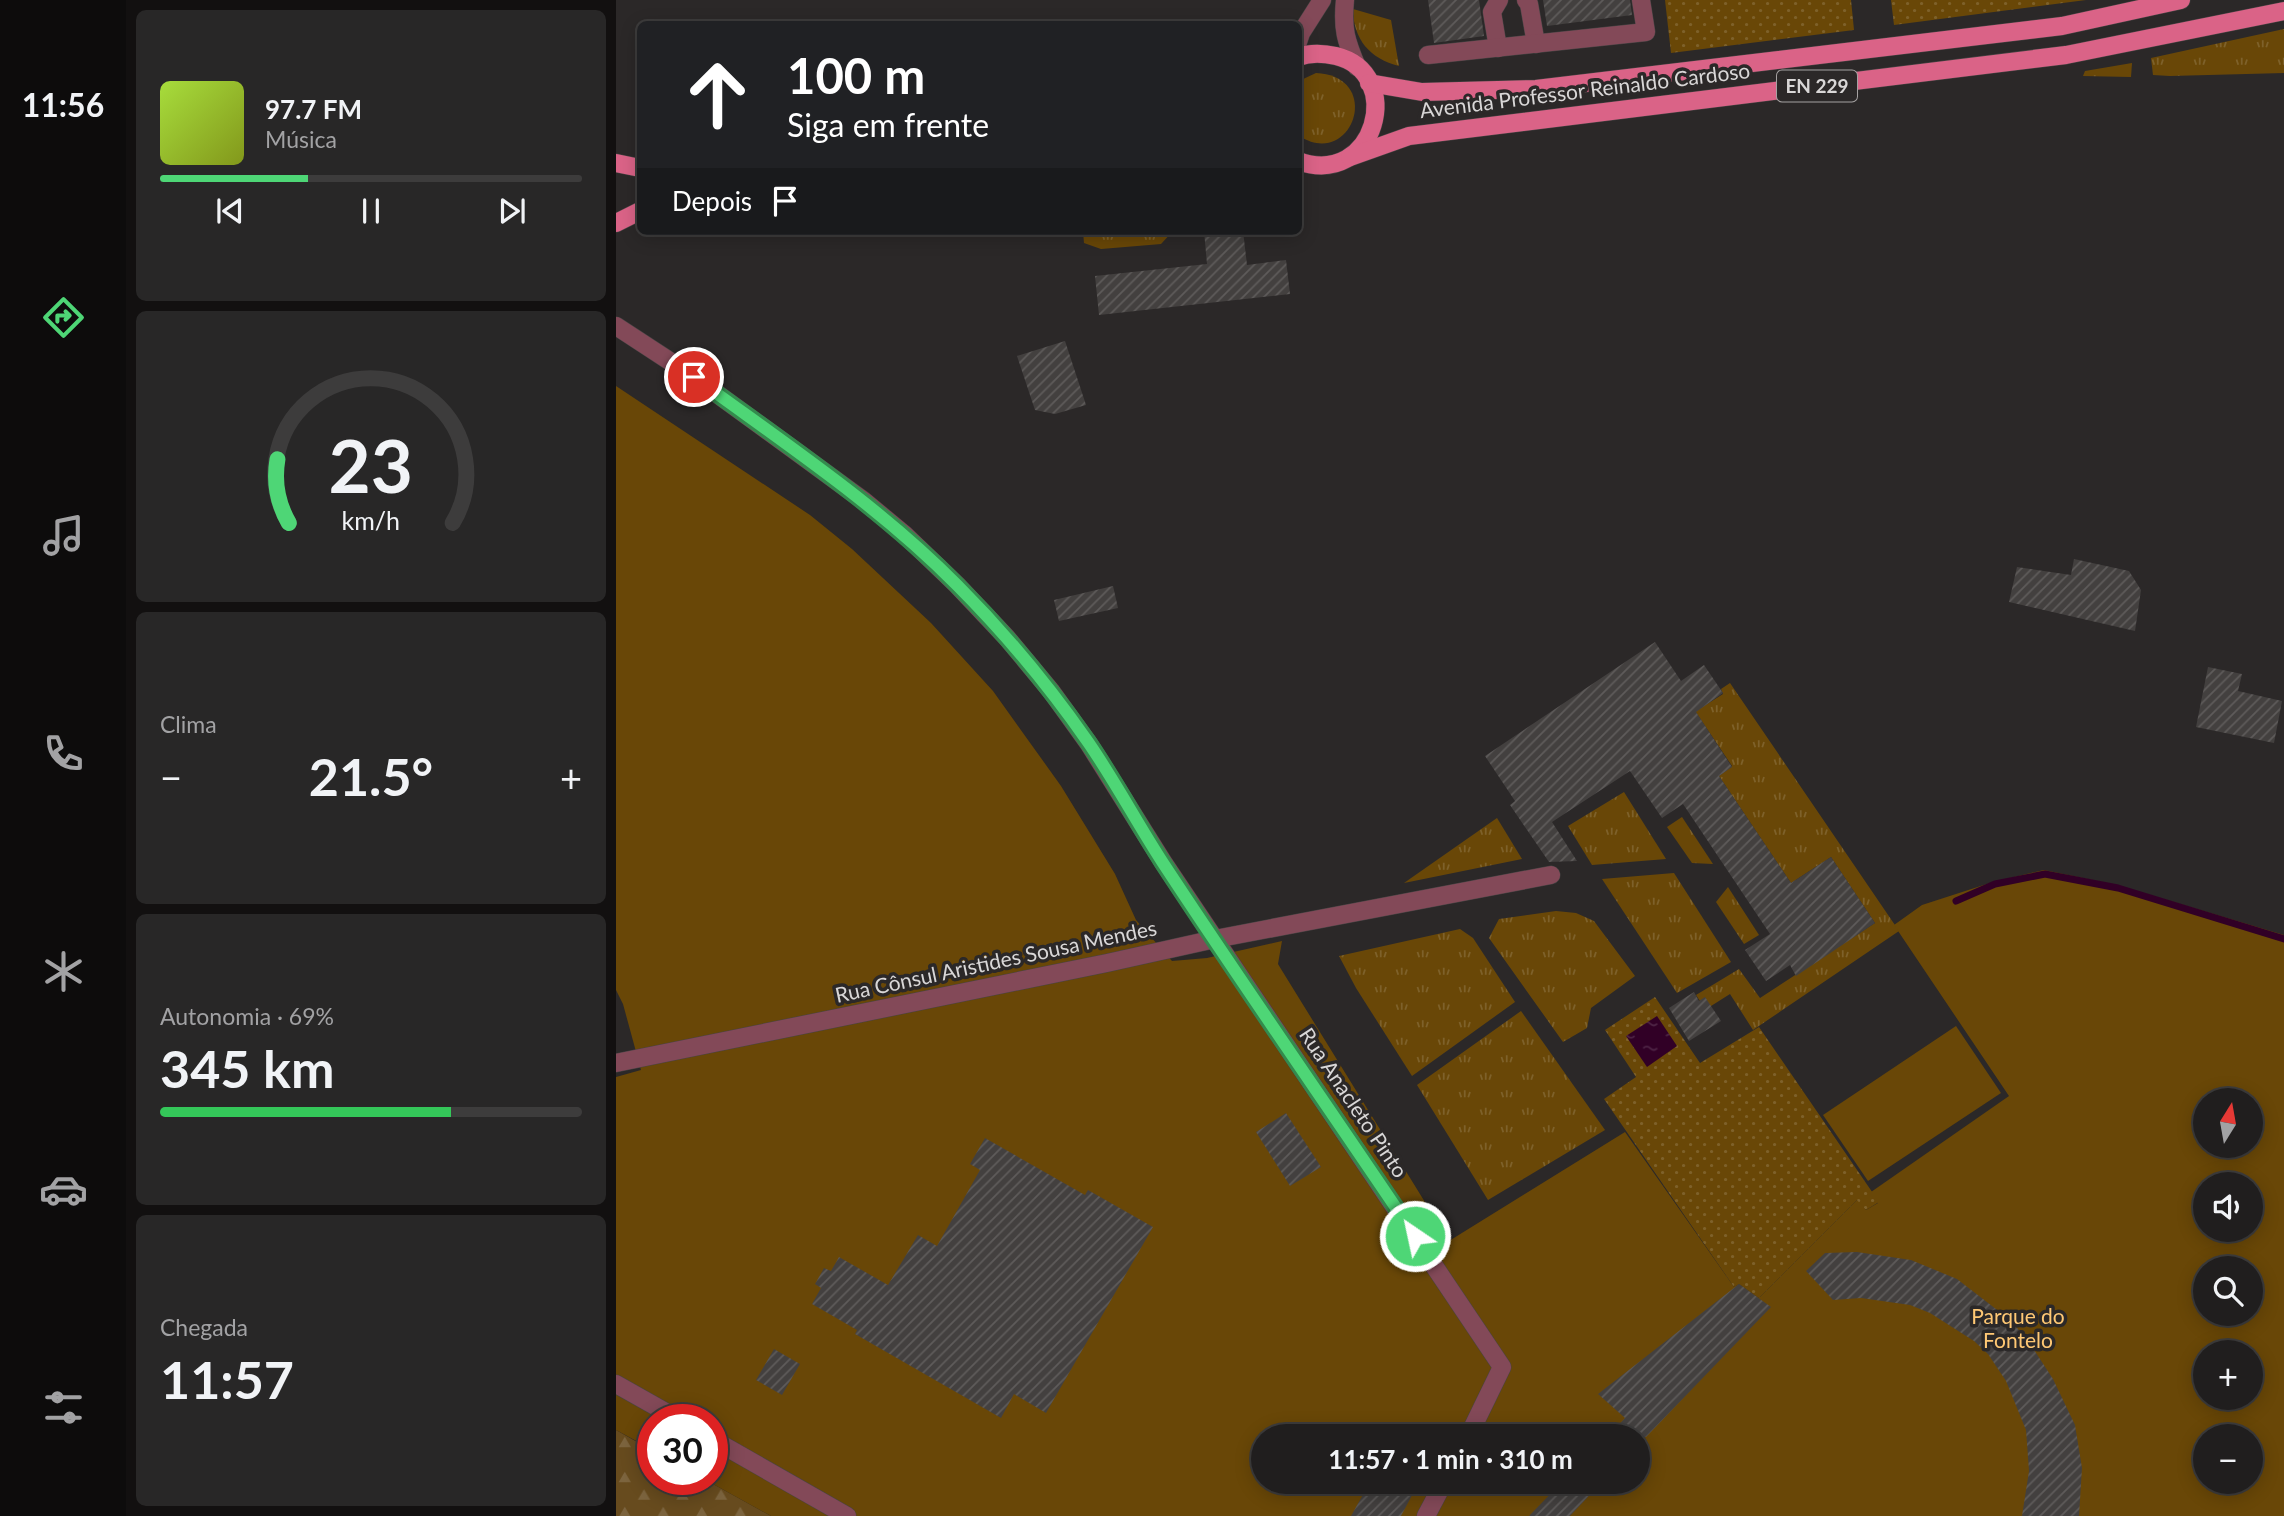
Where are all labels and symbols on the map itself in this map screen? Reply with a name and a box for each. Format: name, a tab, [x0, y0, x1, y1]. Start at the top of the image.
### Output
street label: Avenida Professor Reinaldo Cardoso	[1418, 57, 1751, 122]
road number: EN 229	[1777, 71, 1857, 102]
pin	[664, 347, 724, 407]
street label: Rua Cônsul Aristides Sousa Mendes	[833, 914, 1159, 1007]
street label: Rua Anacleto Pinto	[1295, 1023, 1414, 1182]
north arrow	[2193, 1088, 2263, 1158]
position arrow	[1378, 1199, 1452, 1273]
park label: Parque do Fontelo	[1971, 1303, 2065, 1352]
speed limit sign: 30	[637, 1404, 728, 1495]

